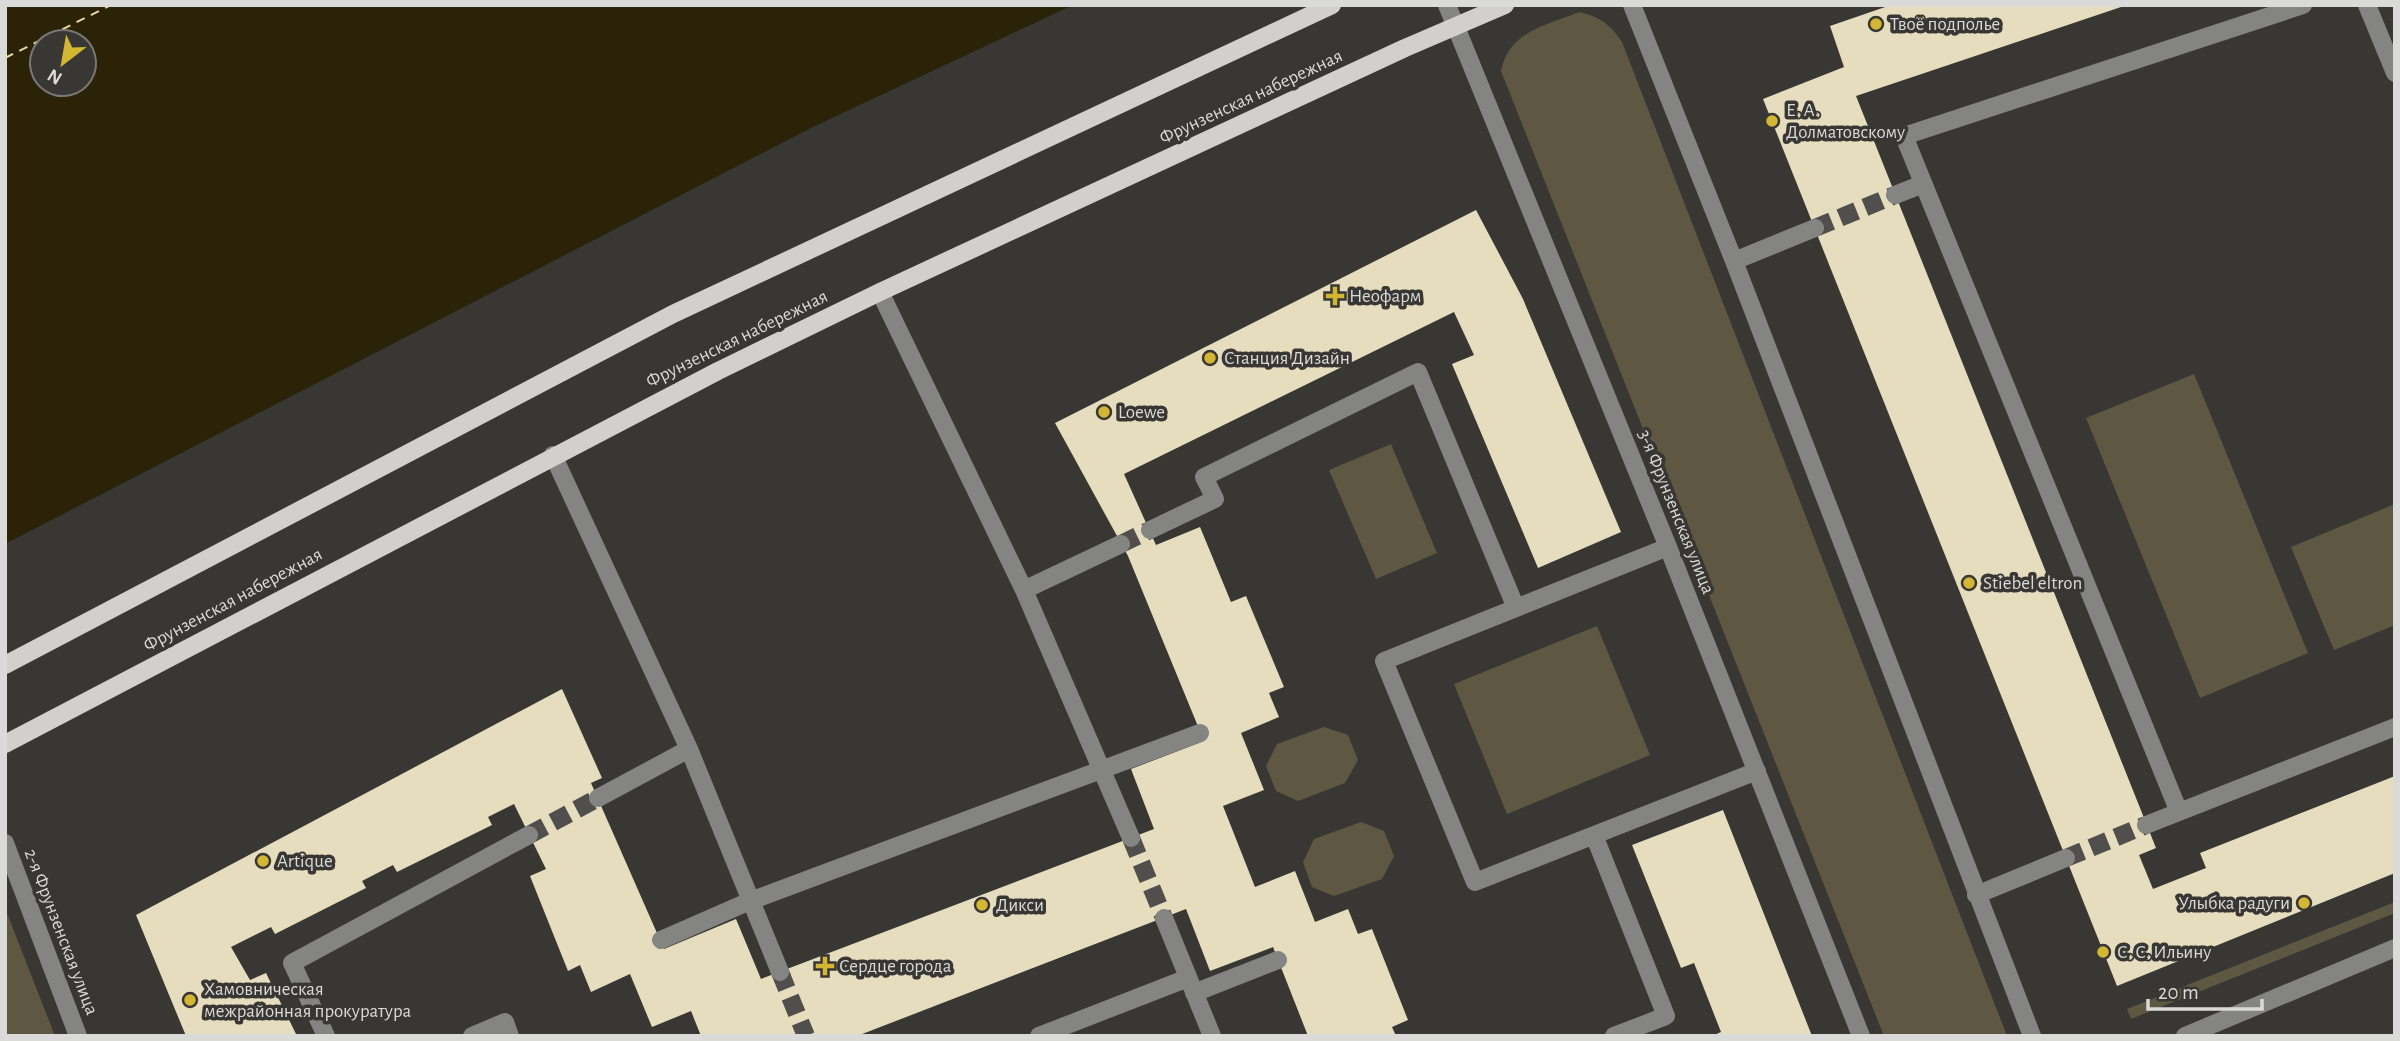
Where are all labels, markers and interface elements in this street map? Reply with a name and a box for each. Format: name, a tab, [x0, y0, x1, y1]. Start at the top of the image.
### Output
place label: Твоё подполье	[1890, 15, 2000, 34]
marker: Твоё подполье	[1868, 16, 1884, 32]
north arrow	[28, 28, 98, 98]
street label: Фрунзенская набережная	[1157, 46, 1345, 148]
text: N	[44, 65, 66, 88]
place label: Е. А. Долматовскому	[1786, 101, 1905, 142]
marker: Е. А. Долматовскому	[1764, 113, 1780, 129]
street label: Фрунзенская набережная	[643, 287, 831, 391]
place label: Неофарм	[1349, 287, 1421, 306]
marker: Неофарм	[1327, 288, 1343, 304]
place label: Станция Дизайн	[1224, 349, 1350, 368]
marker: Станция Дизайн	[1202, 350, 1218, 366]
place label: Loewe	[1118, 403, 1165, 422]
marker: Loewe	[1096, 404, 1112, 420]
street label: 3-я Фрунзенская улица	[1634, 427, 1718, 597]
street label: Фрунзенская набережная	[140, 545, 326, 655]
place label: Stiebel eltron	[1983, 574, 2082, 593]
marker: Stiebel eltron	[1961, 575, 1977, 591]
street label: 2-я Фрунзенская улица	[21, 846, 102, 1018]
place label: Artique	[277, 852, 333, 871]
marker: Artique	[255, 853, 271, 869]
place label: Улыбка радуги	[2178, 894, 2290, 913]
marker: Улыбка радуги	[2296, 895, 2312, 911]
place label: Дикси	[996, 896, 1044, 915]
marker: Дикси	[974, 897, 990, 913]
place label: С. С. Ильину	[2117, 943, 2211, 962]
marker: С. С. Ильину	[2095, 944, 2111, 960]
place label: Сердце города	[839, 957, 952, 976]
marker: Сердце города	[817, 958, 833, 974]
scale bar	[2148, 968, 2262, 1012]
place label: Хамовническая межрайонная прокуратура	[204, 980, 412, 1021]
text: 20 m	[2158, 982, 2199, 1003]
marker: Хамовническая межрайонная прокуратура	[182, 992, 198, 1008]

